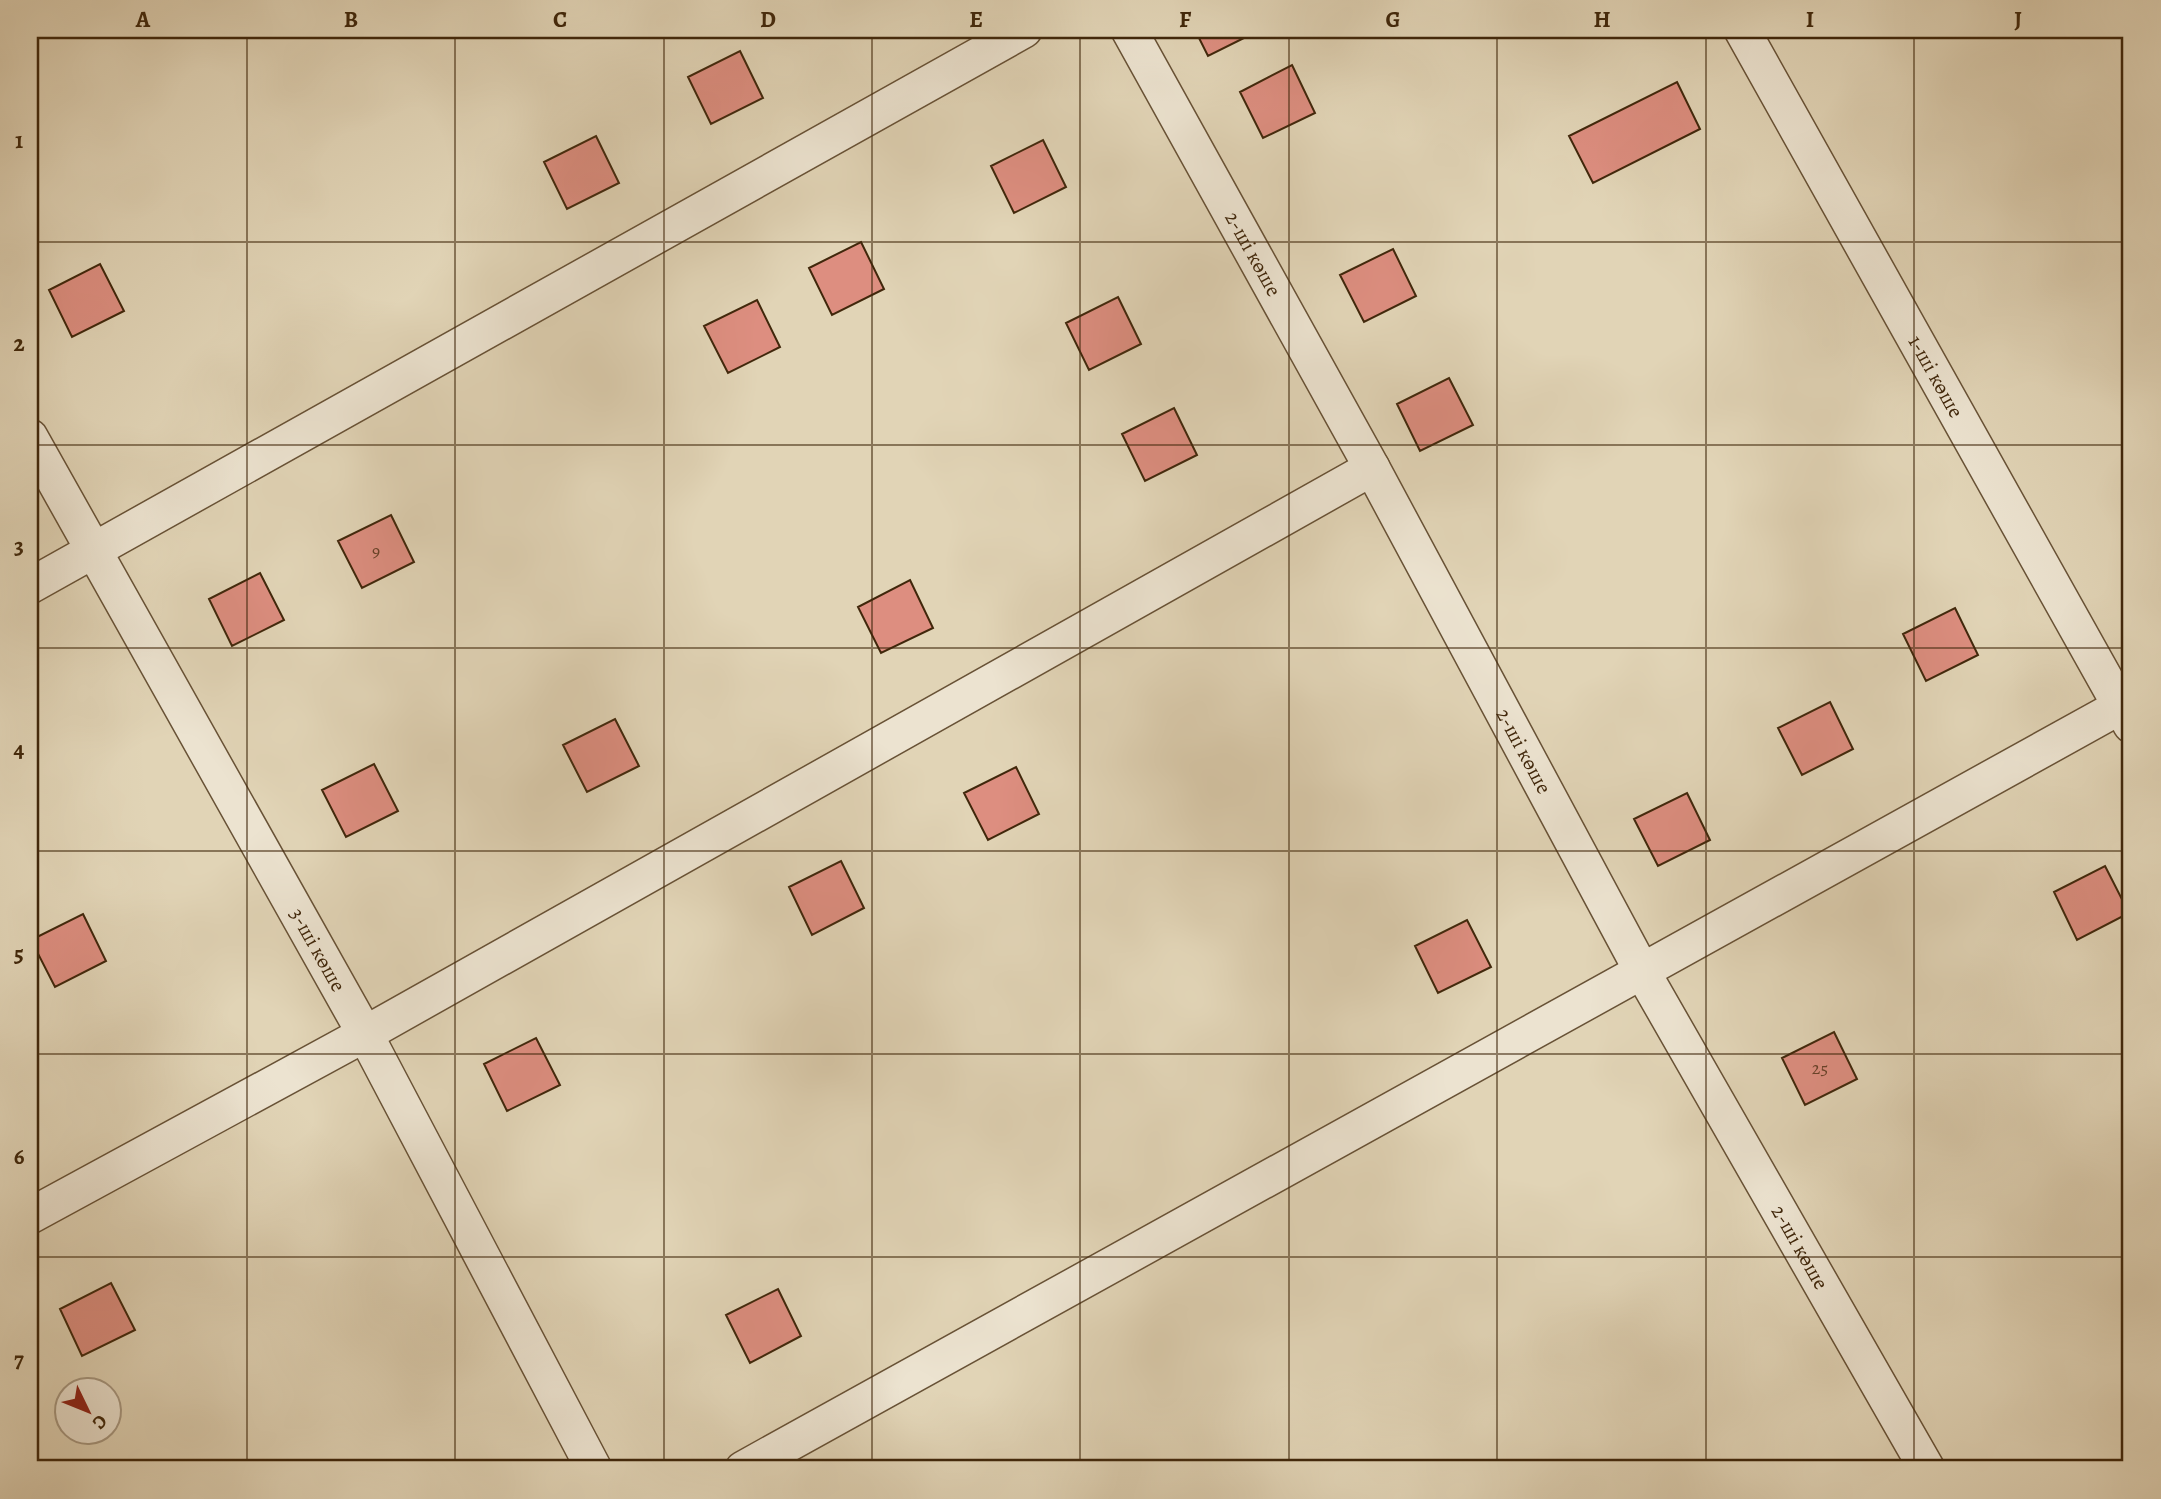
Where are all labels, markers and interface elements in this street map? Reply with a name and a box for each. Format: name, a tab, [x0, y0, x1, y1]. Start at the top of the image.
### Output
text: A	[135, 4, 151, 35]
text: B	[344, 4, 358, 35]
text: C	[553, 4, 567, 35]
text: D	[760, 4, 776, 35]
text: E	[969, 4, 983, 35]
text: F	[1179, 4, 1192, 35]
text: G	[1385, 4, 1401, 35]
text: H	[1593, 4, 1611, 35]
text: I	[1806, 4, 1814, 35]
text: J	[2014, 4, 2022, 35]
text: 1	[15, 125, 23, 156]
street label: 2-ші көше	[1218, 206, 1288, 301]
text: 2	[13, 328, 25, 359]
street label: 1-ші көше	[1902, 330, 1970, 423]
text: 3	[14, 531, 24, 562]
house number: 9	[372, 539, 380, 563]
street label: 2-ші көше	[1489, 703, 1558, 799]
text: 4	[14, 734, 25, 765]
street label: 3-ші көше	[283, 903, 352, 997]
text: 5	[14, 938, 24, 969]
house number: 25	[1812, 1056, 1828, 1080]
text: 6	[14, 1141, 25, 1172]
street label: 2-ші көше	[1765, 1200, 1835, 1295]
text: 7	[14, 1344, 24, 1375]
north arrow	[52, 1376, 122, 1446]
text: С	[86, 1409, 113, 1435]

